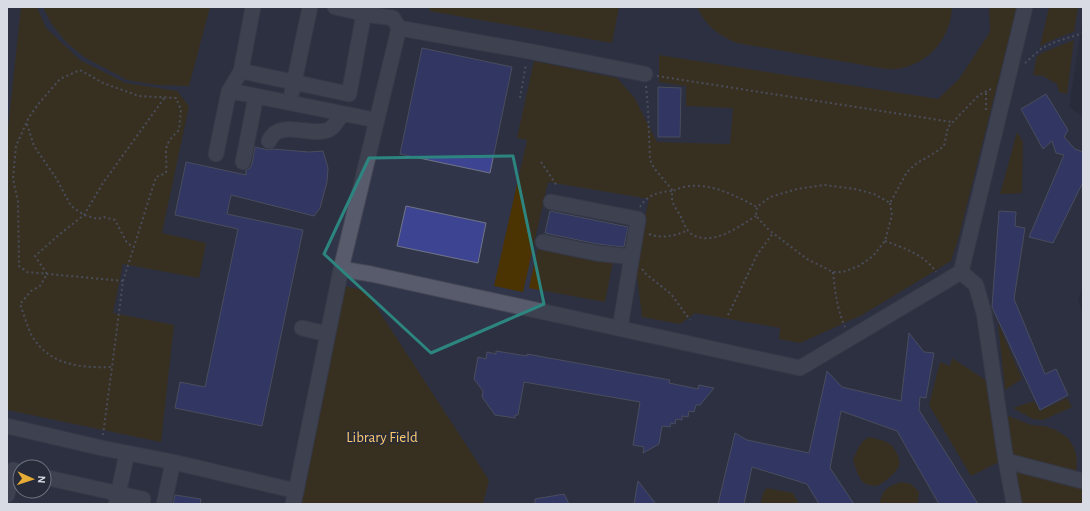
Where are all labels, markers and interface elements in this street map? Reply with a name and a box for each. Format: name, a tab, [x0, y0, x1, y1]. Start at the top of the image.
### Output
park label: Library Field	[346, 430, 418, 445]
north arrow	[12, 459, 52, 499]
text: N	[36, 475, 47, 484]

